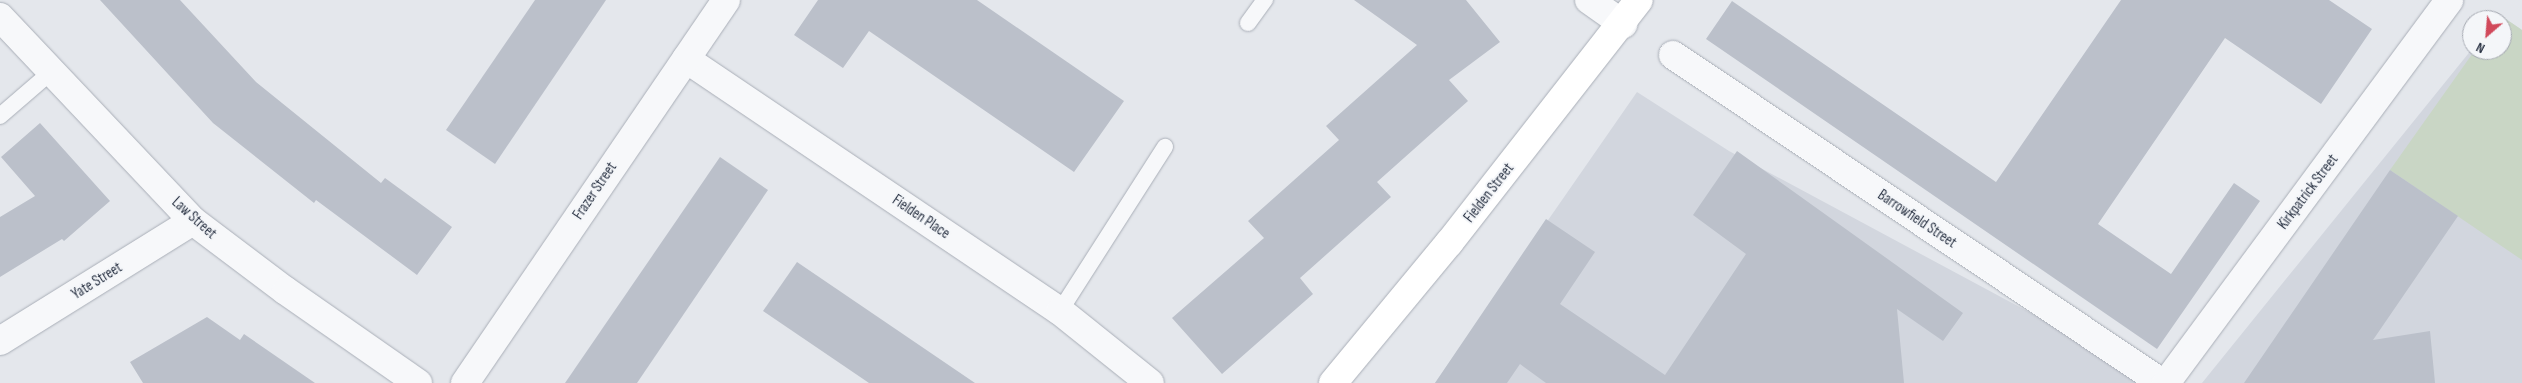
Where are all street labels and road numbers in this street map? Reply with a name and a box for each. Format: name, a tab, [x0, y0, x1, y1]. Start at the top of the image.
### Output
street label: Kirkpatrick Street	[2274, 151, 2342, 233]
street label: Frazer Street	[569, 159, 621, 223]
street label: Fielden Street	[1460, 160, 1518, 226]
street label: Barrowfield Street	[1874, 186, 1960, 252]
street label: Fielden Place	[889, 191, 953, 243]
street label: Law Street	[168, 193, 220, 243]
street label: Yate Street	[69, 259, 125, 303]

